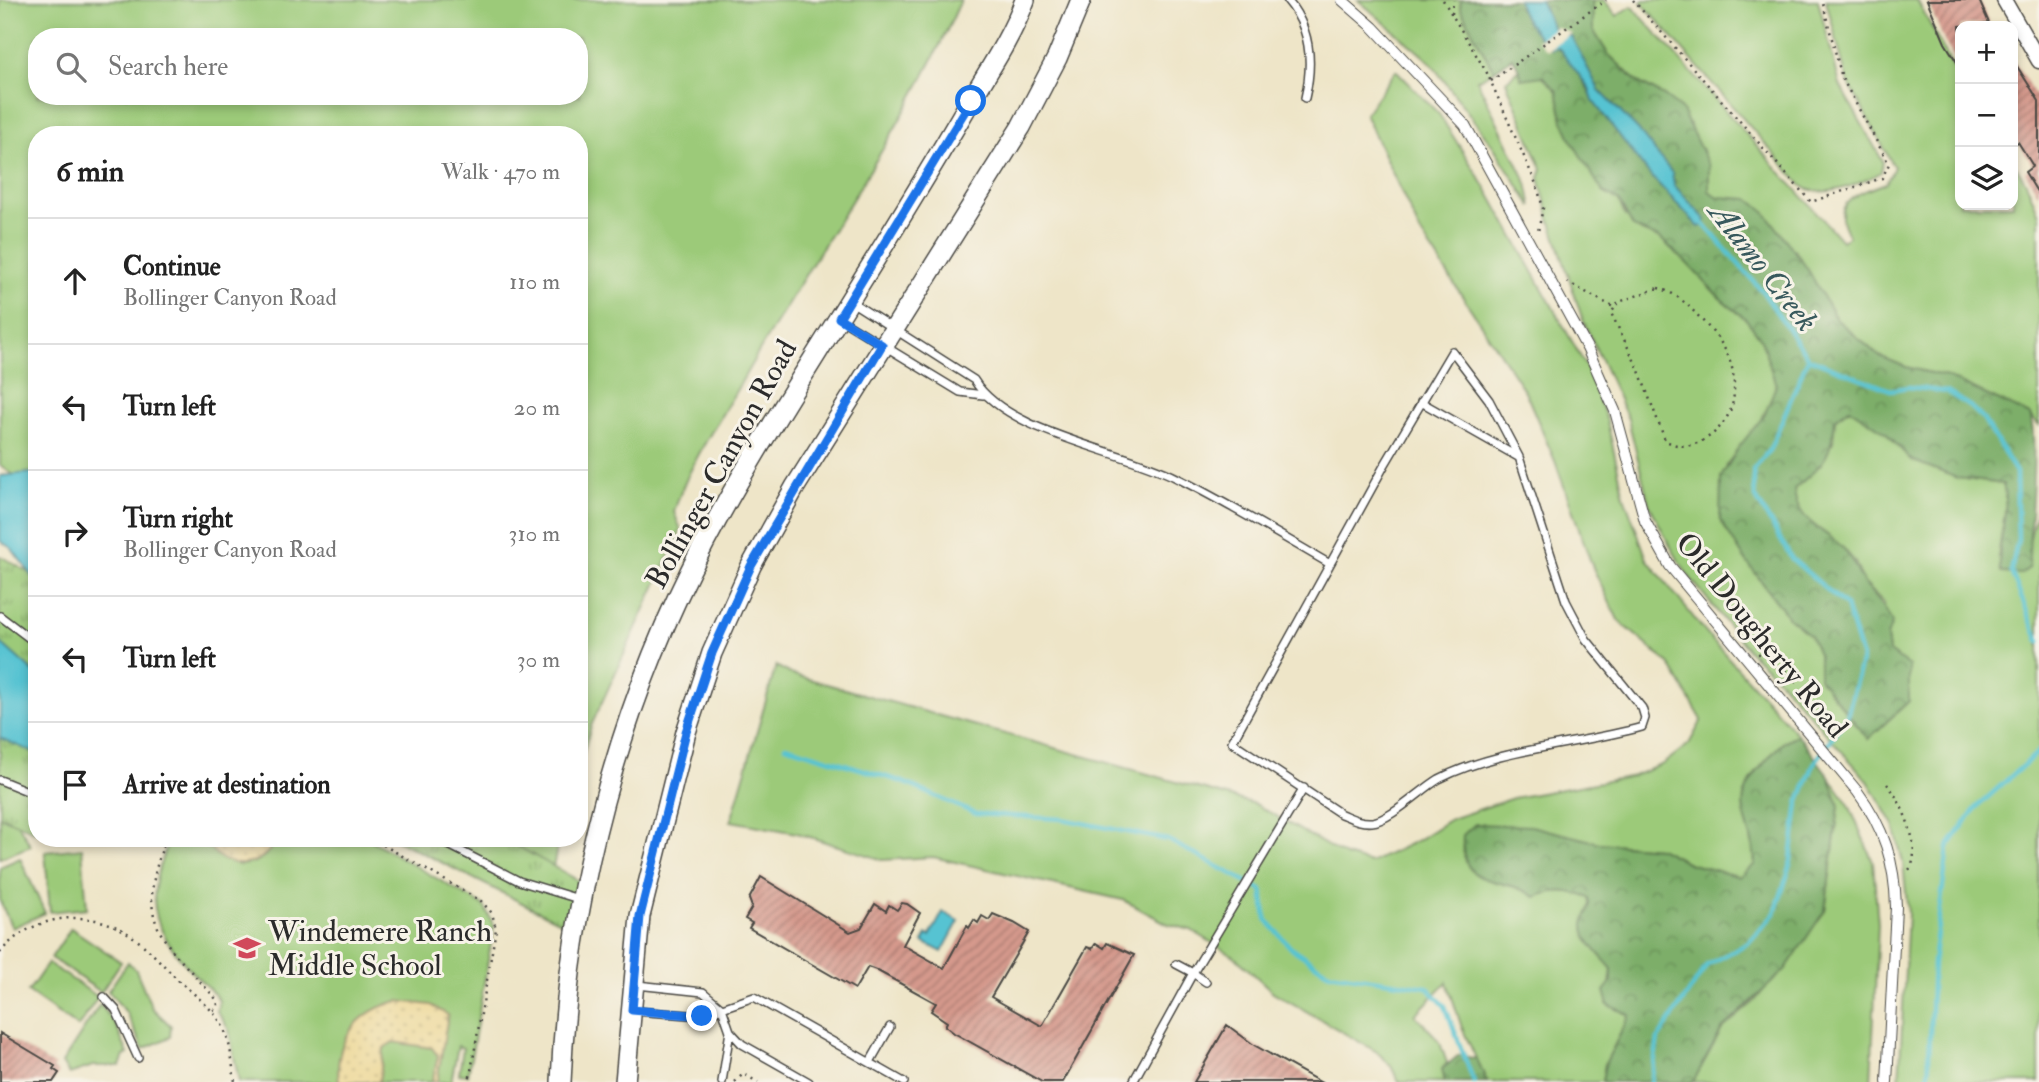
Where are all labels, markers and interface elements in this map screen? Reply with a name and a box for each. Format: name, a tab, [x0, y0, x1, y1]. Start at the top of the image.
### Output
map controls	[1955, 21, 2018, 210]
button: +	[1955, 21, 2018, 84]
search box	[28, 28, 588, 105]
icon: search	[52, 48, 90, 86]
text: Search here	[108, 51, 228, 83]
button: −	[1955, 84, 2018, 147]
route start	[955, 85, 986, 116]
button: layers	[1955, 147, 2018, 210]
text: 6 min	[56, 153, 124, 190]
text: Walk · 470 m	[441, 157, 560, 186]
water label: Alamo Creek	[1698, 191, 1826, 340]
text: Continue	[123, 251, 221, 283]
icon: ahead	[56, 262, 94, 300]
text: 110 m	[509, 267, 560, 296]
text: Bollinger Canyon Road	[123, 283, 337, 312]
street label: Bollinger Canyon Road	[638, 333, 805, 595]
icon: left	[56, 388, 94, 426]
text: Turn left	[123, 391, 216, 423]
text: 20 m	[514, 393, 560, 422]
text: Turn right	[123, 503, 233, 535]
icon: right	[56, 514, 94, 552]
text: 310 m	[509, 519, 560, 548]
street label: Old Dougherty Road	[1667, 525, 1856, 746]
text: Bollinger Canyon Road	[123, 535, 337, 564]
icon: left	[56, 640, 94, 678]
text: Turn left	[123, 643, 216, 675]
text: 30 m	[517, 645, 560, 674]
icon: arrive	[56, 766, 94, 804]
text: Arrive at destination	[123, 769, 331, 801]
place label: Windemere Ranch Middle School	[267, 913, 492, 984]
school or university icon: Windemere Ranch Middle School	[232, 933, 262, 963]
route end	[686, 1000, 717, 1031]

